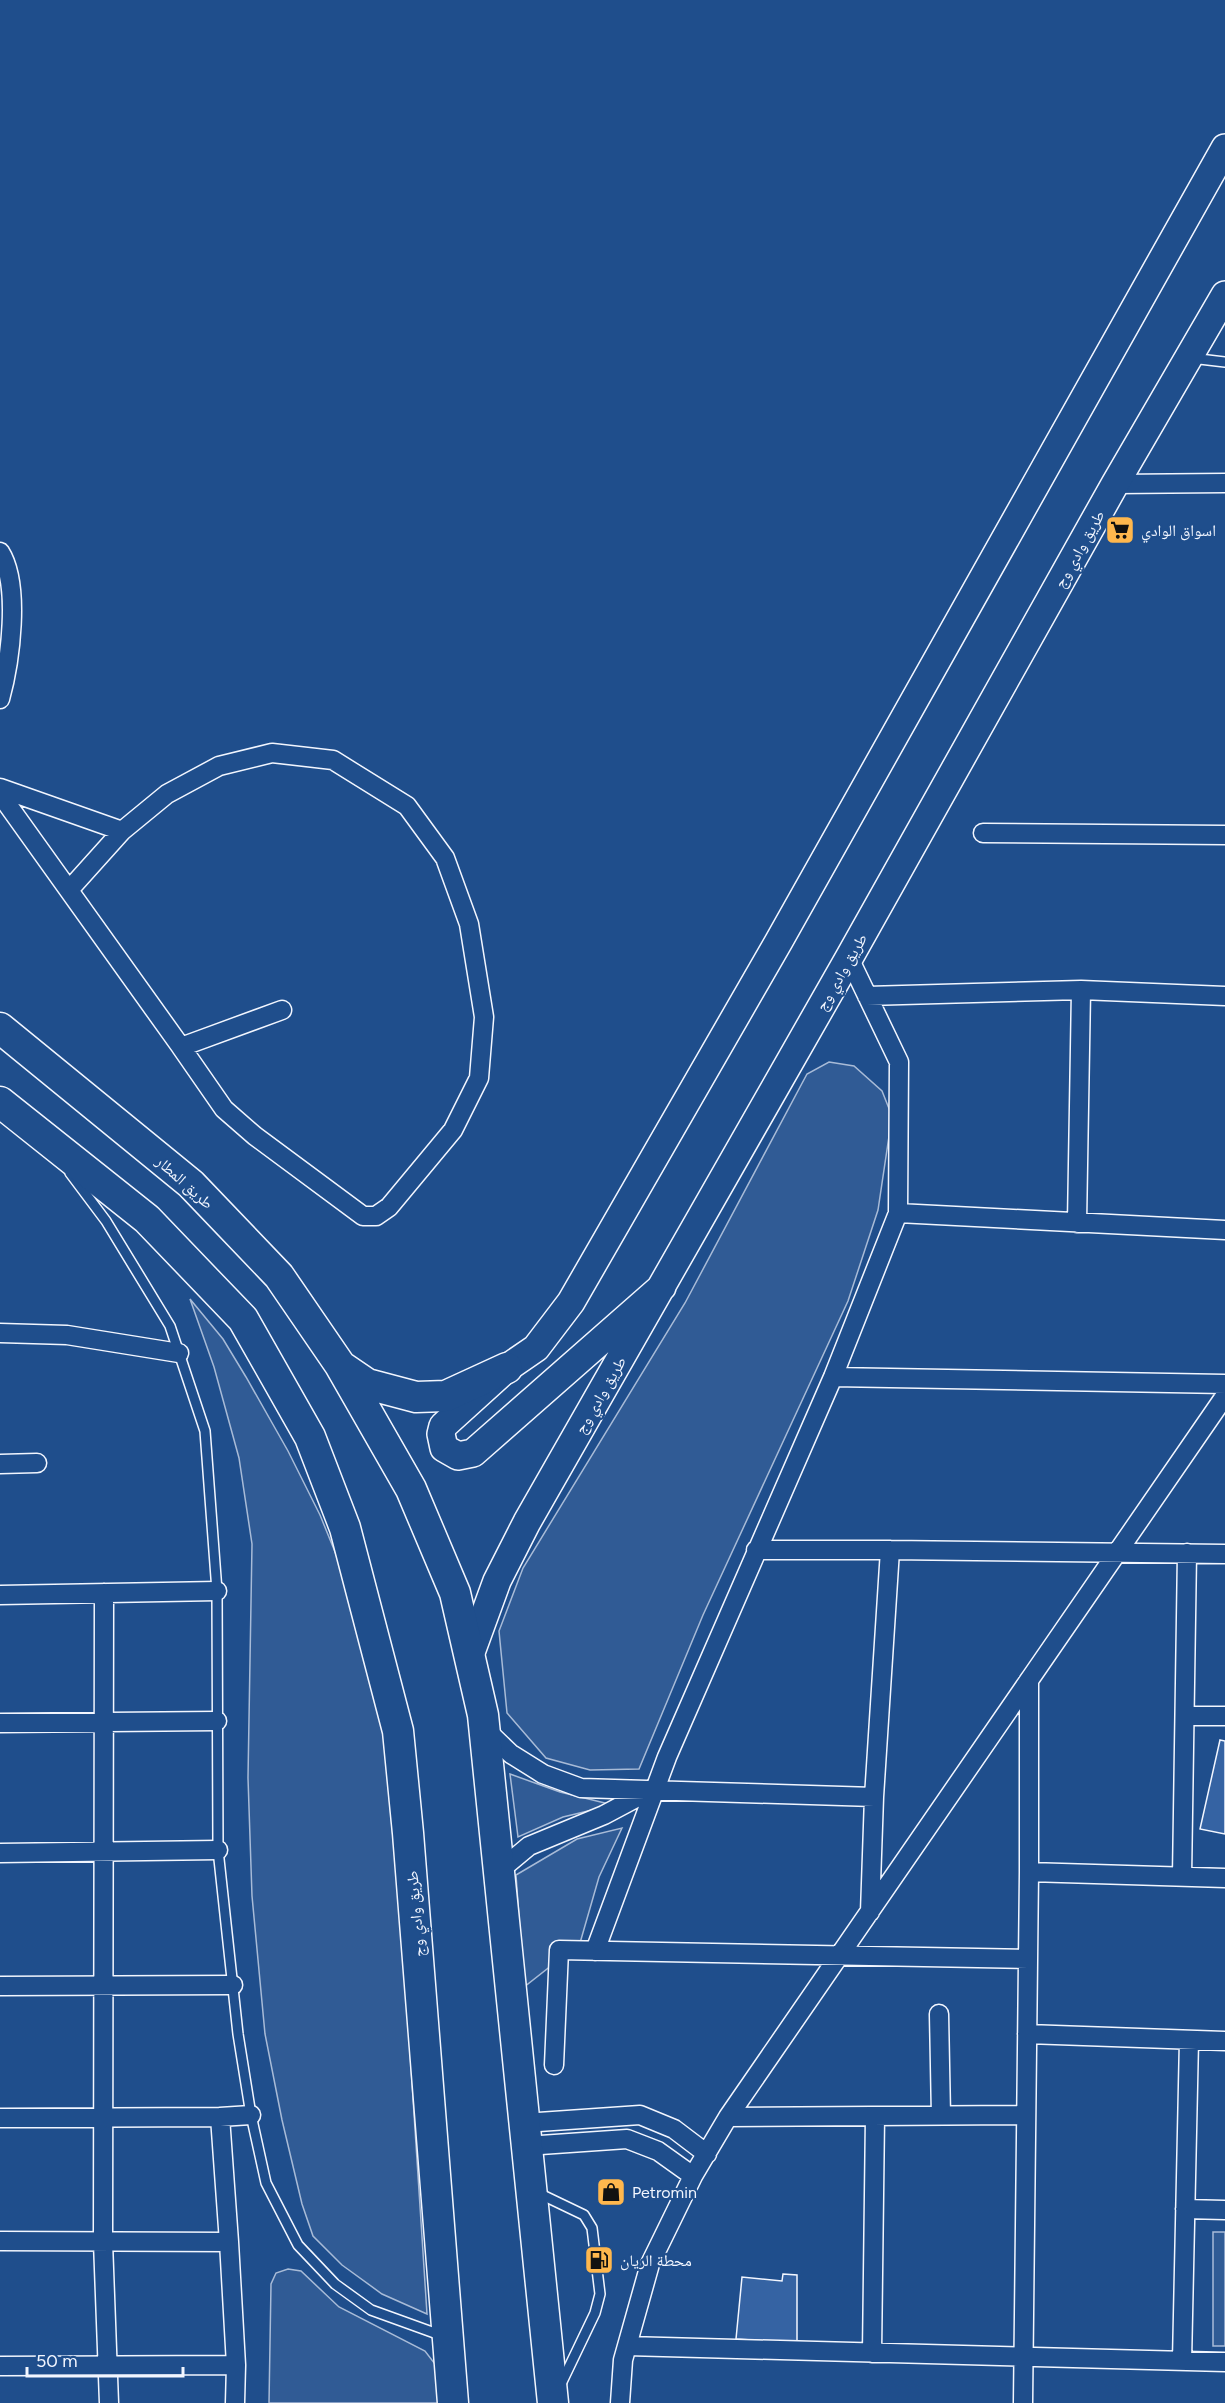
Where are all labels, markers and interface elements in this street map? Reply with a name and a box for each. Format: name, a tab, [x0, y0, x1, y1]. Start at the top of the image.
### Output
street label: طريق وادي وج	[1050, 507, 1111, 593]
supermarket icon: اسواق الوادي	[1104, 514, 1136, 546]
place label: اسواق الوادي	[1141, 521, 1216, 543]
street label: طريق وادي وج	[812, 930, 874, 1016]
street label: طريق المطار	[151, 1151, 217, 1214]
street label: طريق وادي وج	[571, 1353, 633, 1439]
street label: طريق وادي وج	[402, 1870, 432, 1958]
shop icon: Petromin	[595, 2176, 627, 2208]
place label: Petromin	[632, 2183, 697, 2202]
fuel station icon: محطة الريان	[583, 2244, 615, 2276]
place label: محطة الريان	[620, 2251, 692, 2271]
scale bar	[27, 2340, 183, 2378]
text: 50 m	[36, 2350, 78, 2372]

